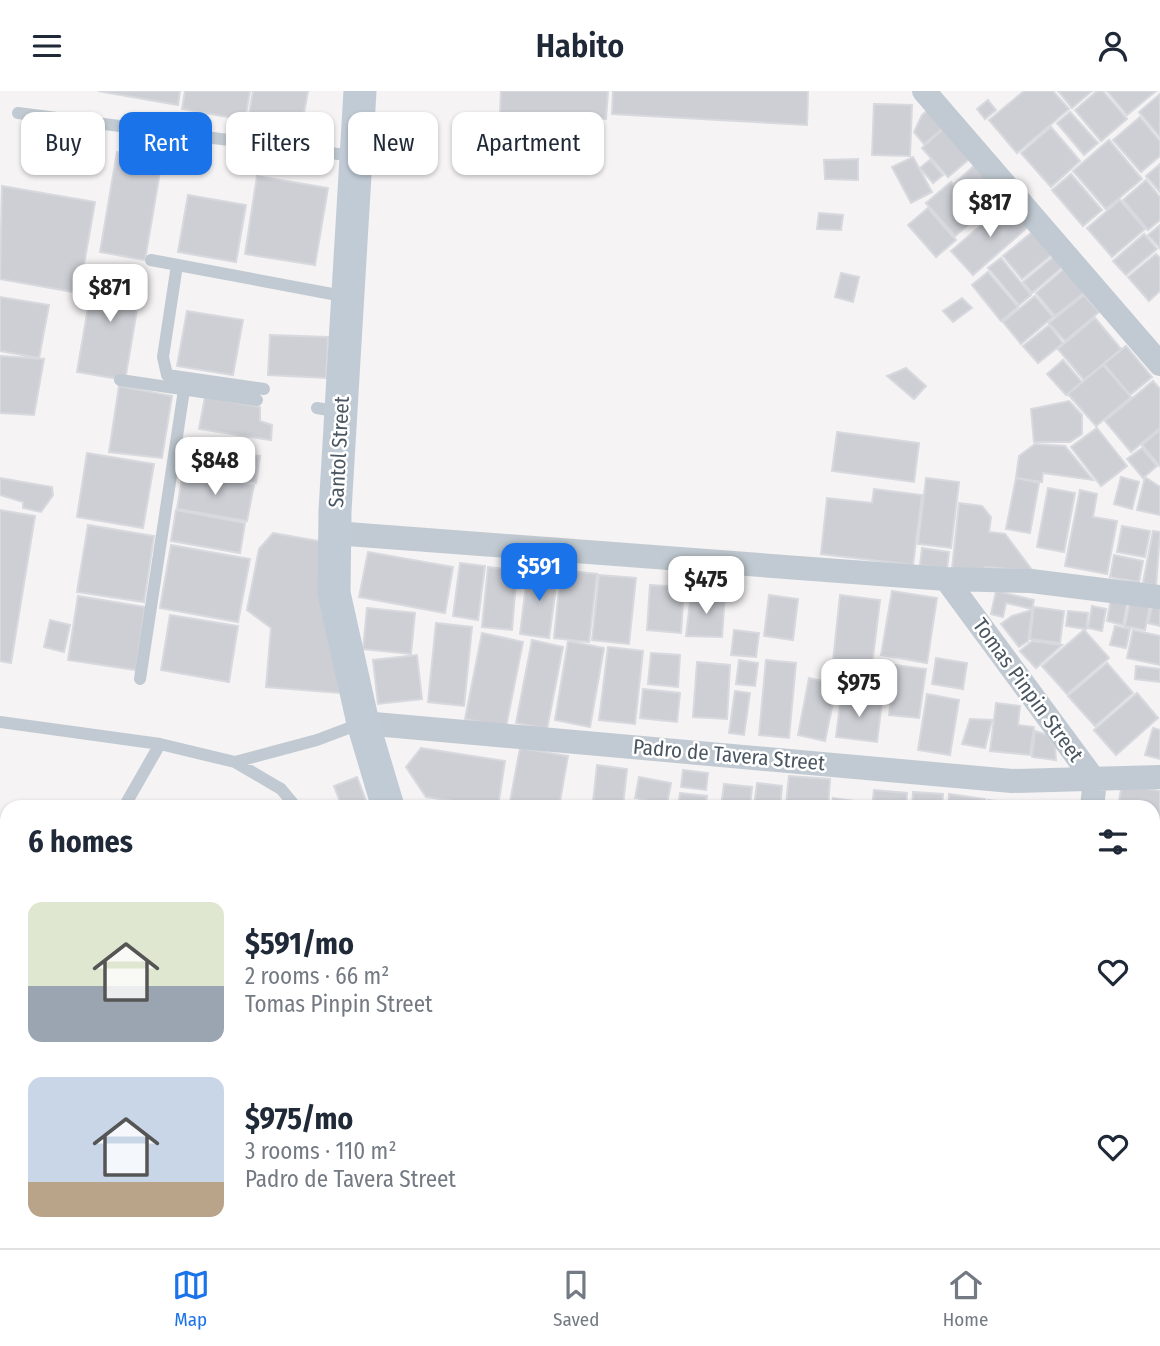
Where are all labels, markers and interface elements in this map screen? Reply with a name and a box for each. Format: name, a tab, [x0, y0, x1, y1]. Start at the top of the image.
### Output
icon: menu	[28, 27, 66, 65]
text: Habito	[536, 27, 624, 65]
icon: person	[1094, 27, 1132, 65]
chip: Buy	[21, 112, 105, 175]
chip: Rent	[119, 112, 212, 175]
chip: Filters	[226, 112, 334, 175]
chip: New	[348, 112, 438, 175]
chip: Apartment	[452, 112, 604, 175]
pin: $817	[949, 179, 1031, 239]
text: $817	[969, 188, 1011, 216]
pin: $871	[69, 265, 151, 324]
text: $871	[89, 273, 131, 301]
street label: Santol Street	[323, 396, 355, 508]
pin: $848	[174, 437, 256, 497]
text: $848	[191, 446, 239, 474]
pin: $591	[498, 543, 580, 603]
text: $591	[517, 552, 561, 580]
pin: $475	[665, 557, 747, 616]
text: $475	[684, 565, 728, 593]
street label: Tomas Pinpin Street	[967, 613, 1089, 767]
pin: $975	[818, 659, 900, 719]
text: $975	[837, 668, 881, 696]
street label: Padro de Tavera Street	[632, 734, 826, 776]
icon: filters	[1094, 823, 1132, 861]
text: 6 homes	[28, 824, 133, 860]
text: $591/mo	[245, 926, 354, 962]
icon: home	[84, 930, 168, 1014]
icon: heart	[1094, 953, 1132, 991]
text: 2 rooms · 66 m²	[245, 962, 389, 990]
text: Tomas Pinpin Street	[245, 990, 433, 1018]
text: $975/mo	[245, 1101, 353, 1137]
icon: home	[84, 1105, 168, 1189]
icon: heart	[1094, 1128, 1132, 1166]
text: 3 rooms · 110 m²	[245, 1137, 396, 1165]
text: Padro de Tavera Street	[245, 1165, 456, 1193]
tab: Map	[172, 1266, 210, 1331]
tab: Saved	[553, 1266, 599, 1331]
tab: Home	[943, 1266, 988, 1331]

